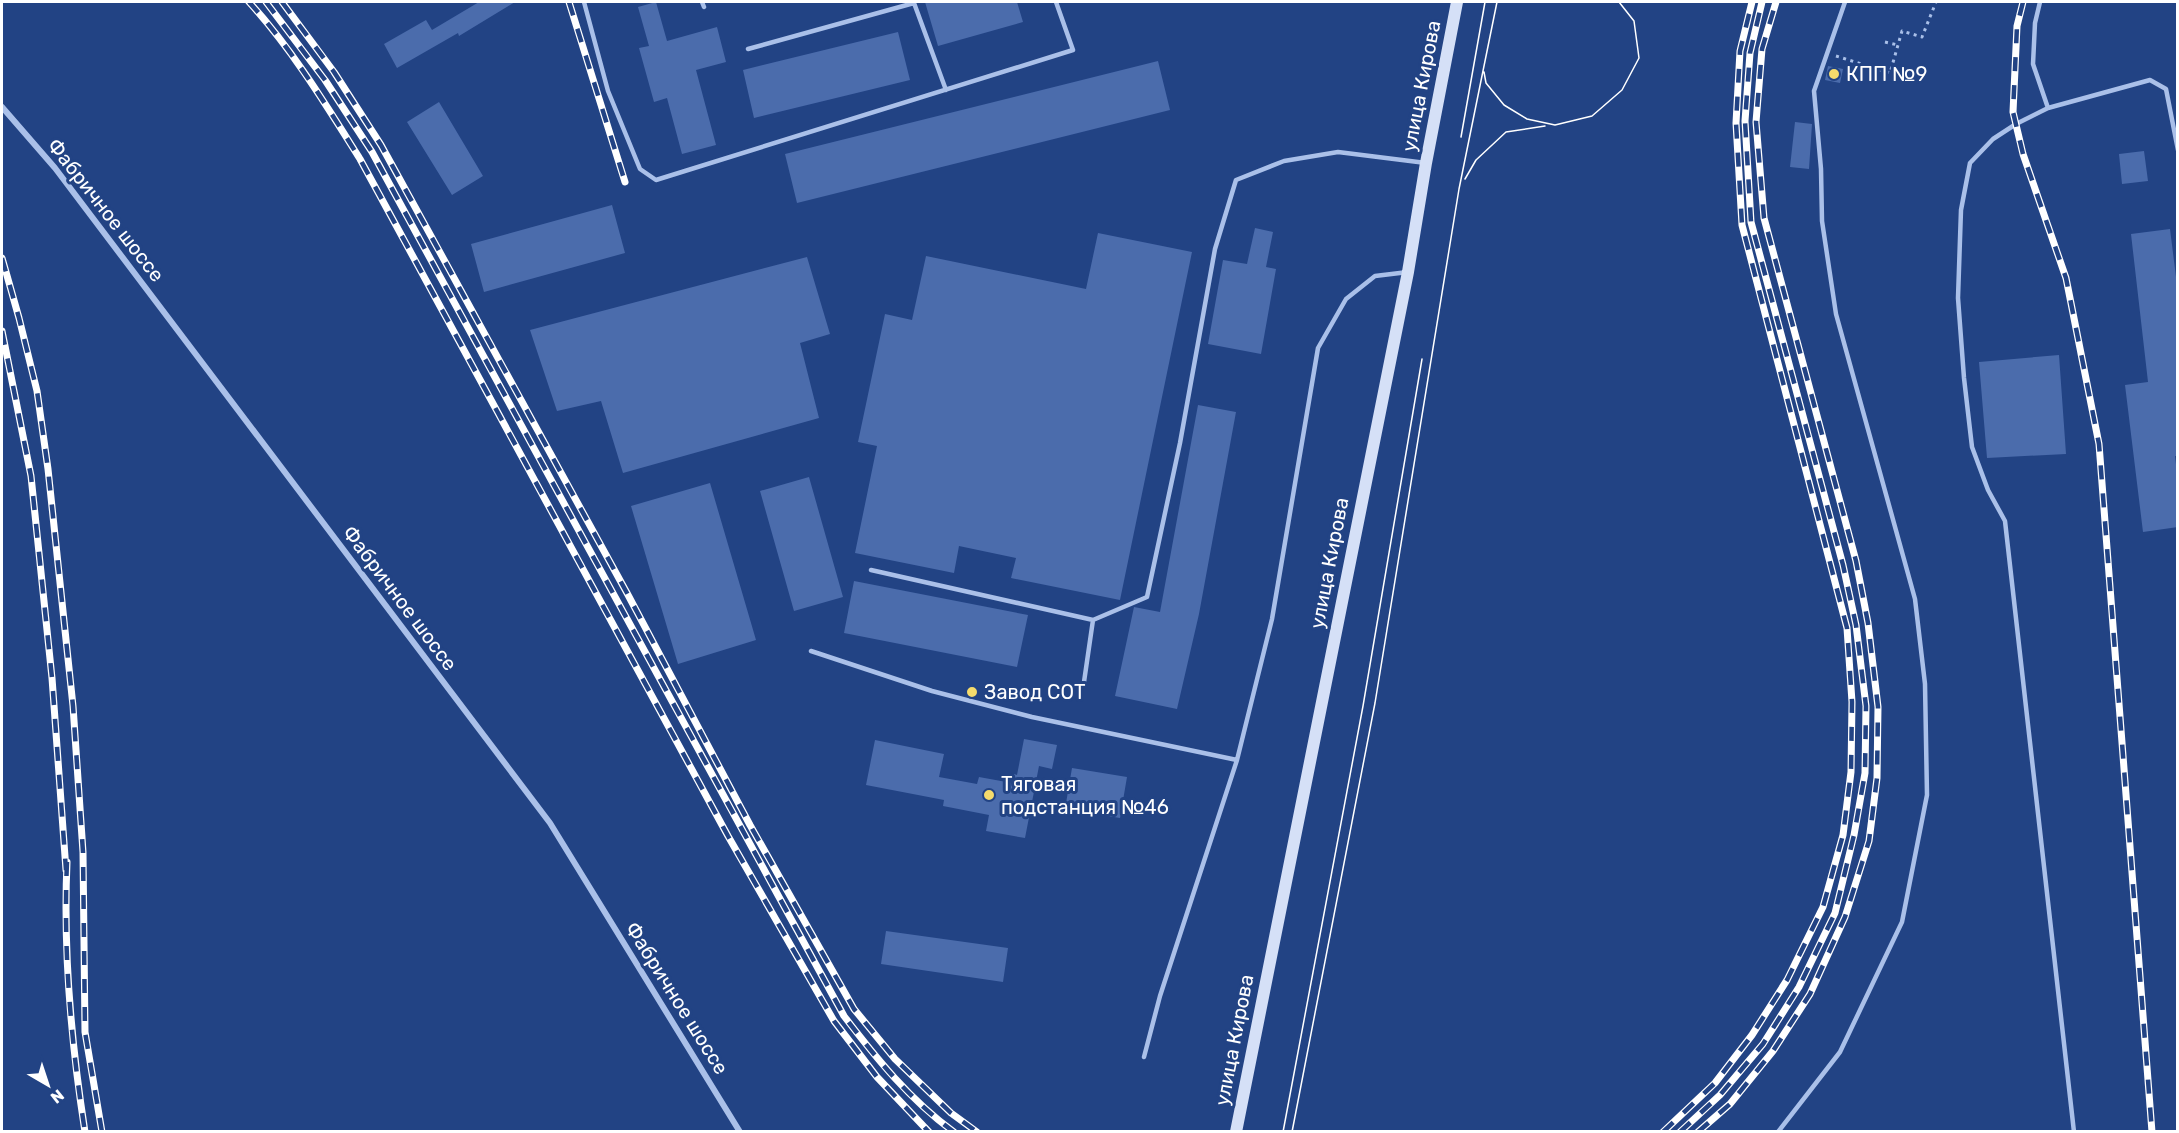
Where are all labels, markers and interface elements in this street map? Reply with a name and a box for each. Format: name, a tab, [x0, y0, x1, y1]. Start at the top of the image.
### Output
street label: улица Кирова	[1397, 18, 1445, 154]
place label: КПП №9	[1846, 62, 1927, 86]
marker: КПП №9	[1827, 67, 1841, 81]
street label: Фабричное шоссе	[43, 134, 169, 286]
street label: улица Кирова	[1305, 495, 1353, 631]
street label: Фабричное шоссе	[338, 521, 462, 675]
place label: Завод СОТ	[984, 680, 1086, 704]
marker: Завод СОТ	[965, 685, 979, 699]
place label: Тяговая подстанция №46	[1001, 772, 1169, 819]
marker: Тяговая подстанция №46	[982, 788, 996, 802]
street label: Фабричное шоссе	[620, 917, 734, 1079]
street label: улица Кирова	[1210, 972, 1258, 1108]
north arrow	[18, 1055, 78, 1115]
text: N	[47, 1085, 68, 1107]

